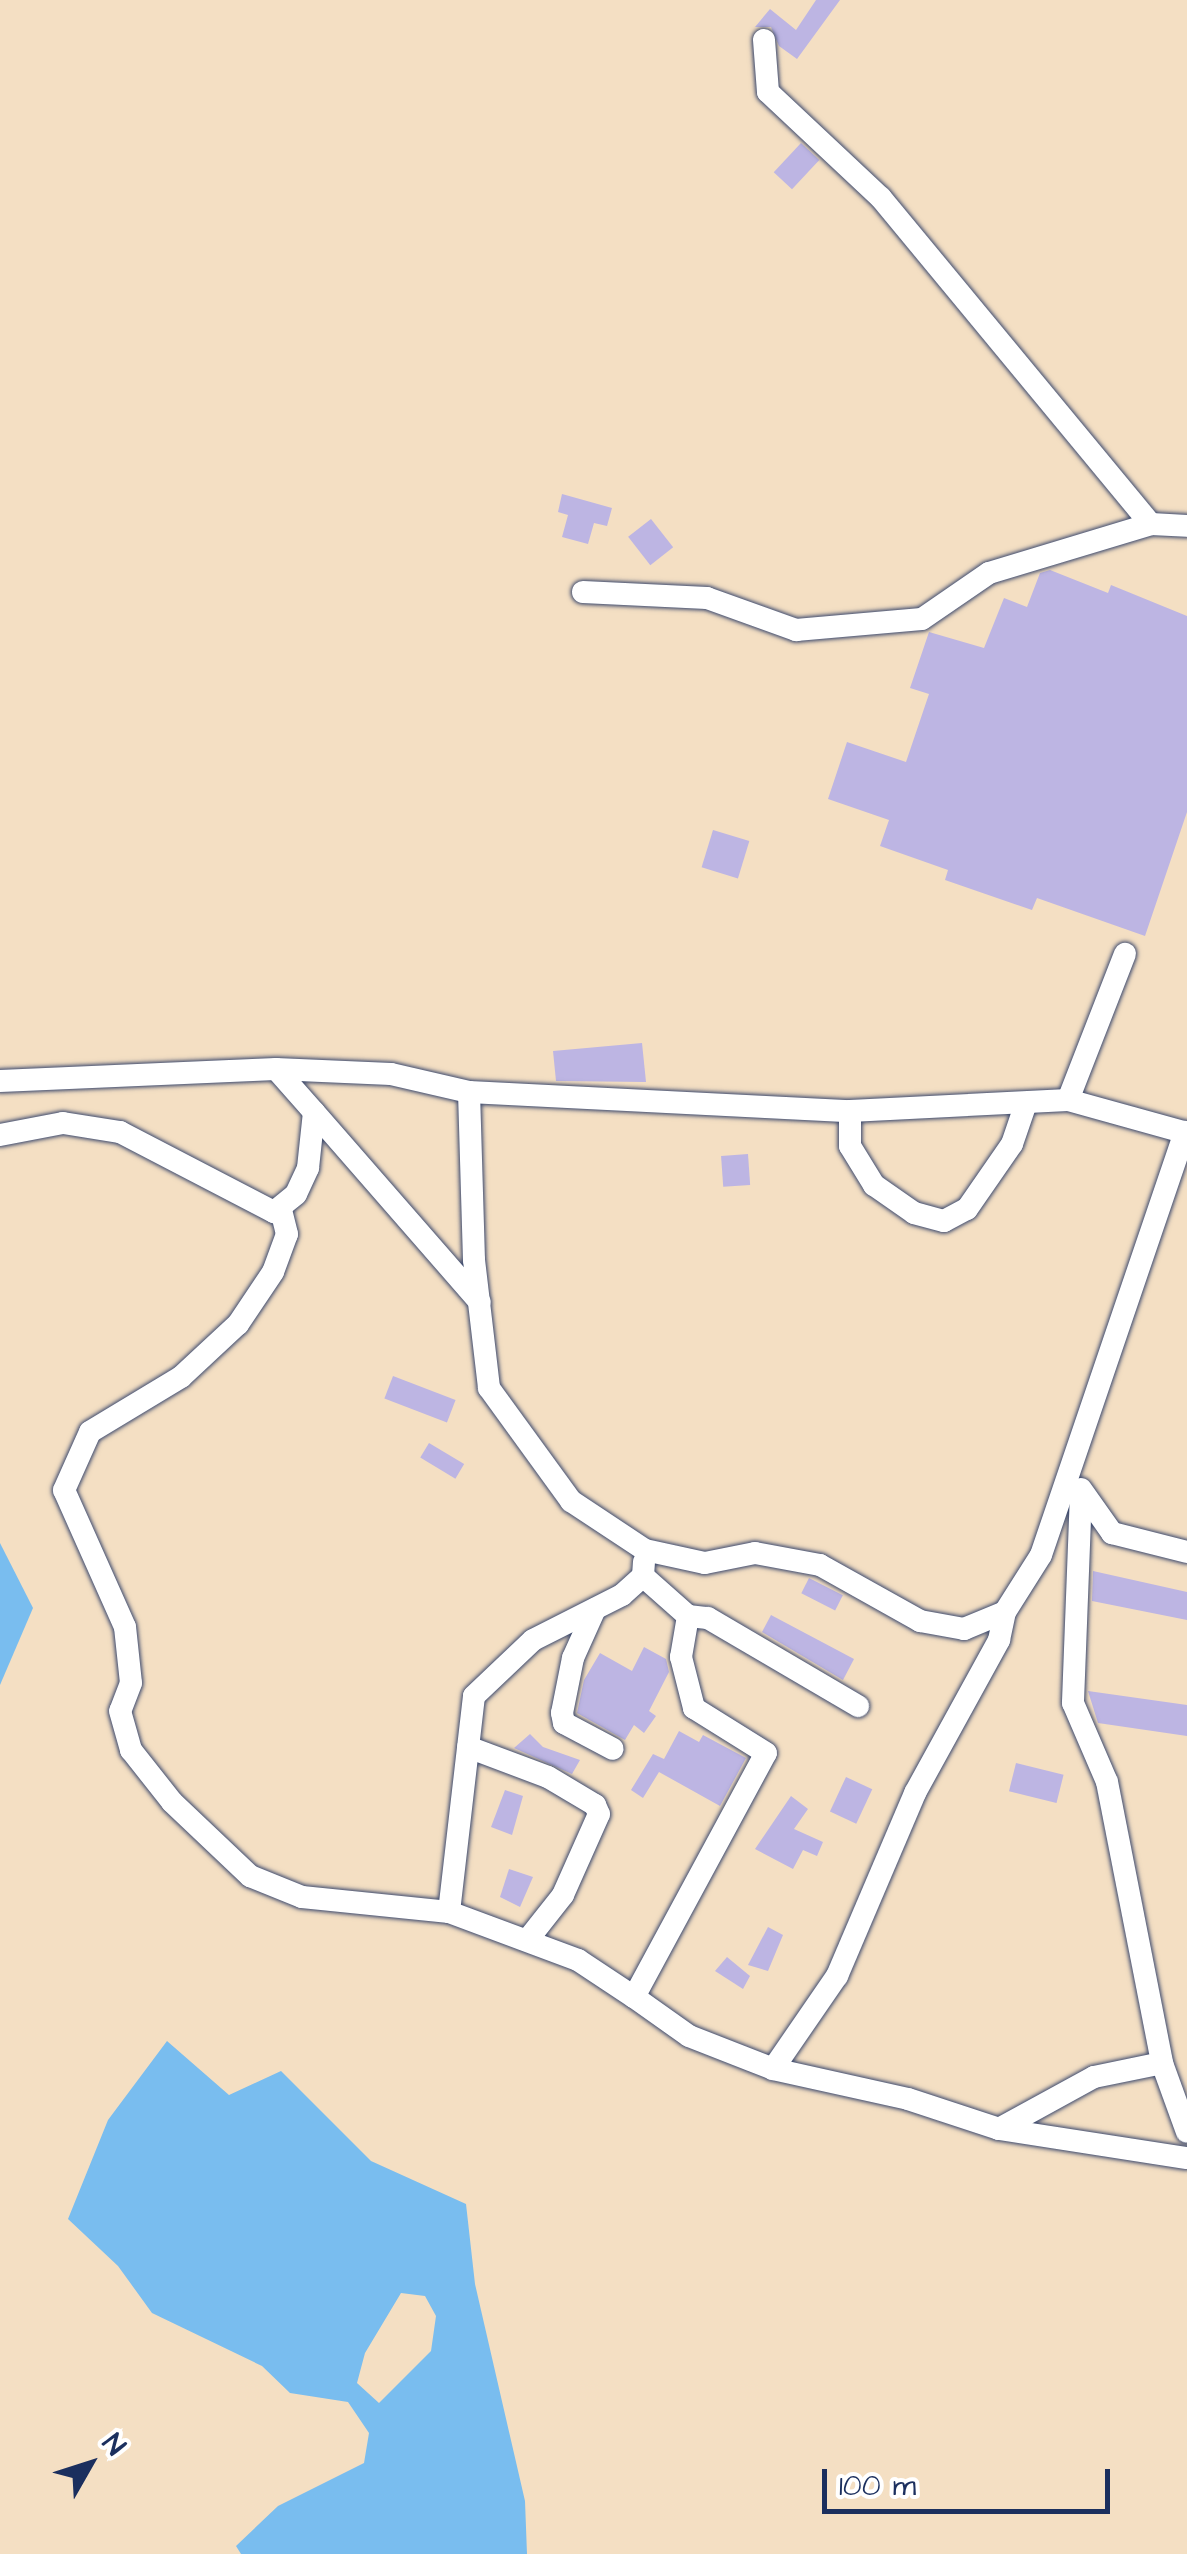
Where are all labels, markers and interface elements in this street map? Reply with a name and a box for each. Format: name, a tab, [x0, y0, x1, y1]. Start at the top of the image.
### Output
north arrow	[40, 2414, 140, 2514]
text: N	[93, 2426, 134, 2464]
scale bar	[827, 2449, 1114, 2511]
text: 100 m	[839, 2465, 916, 2507]

